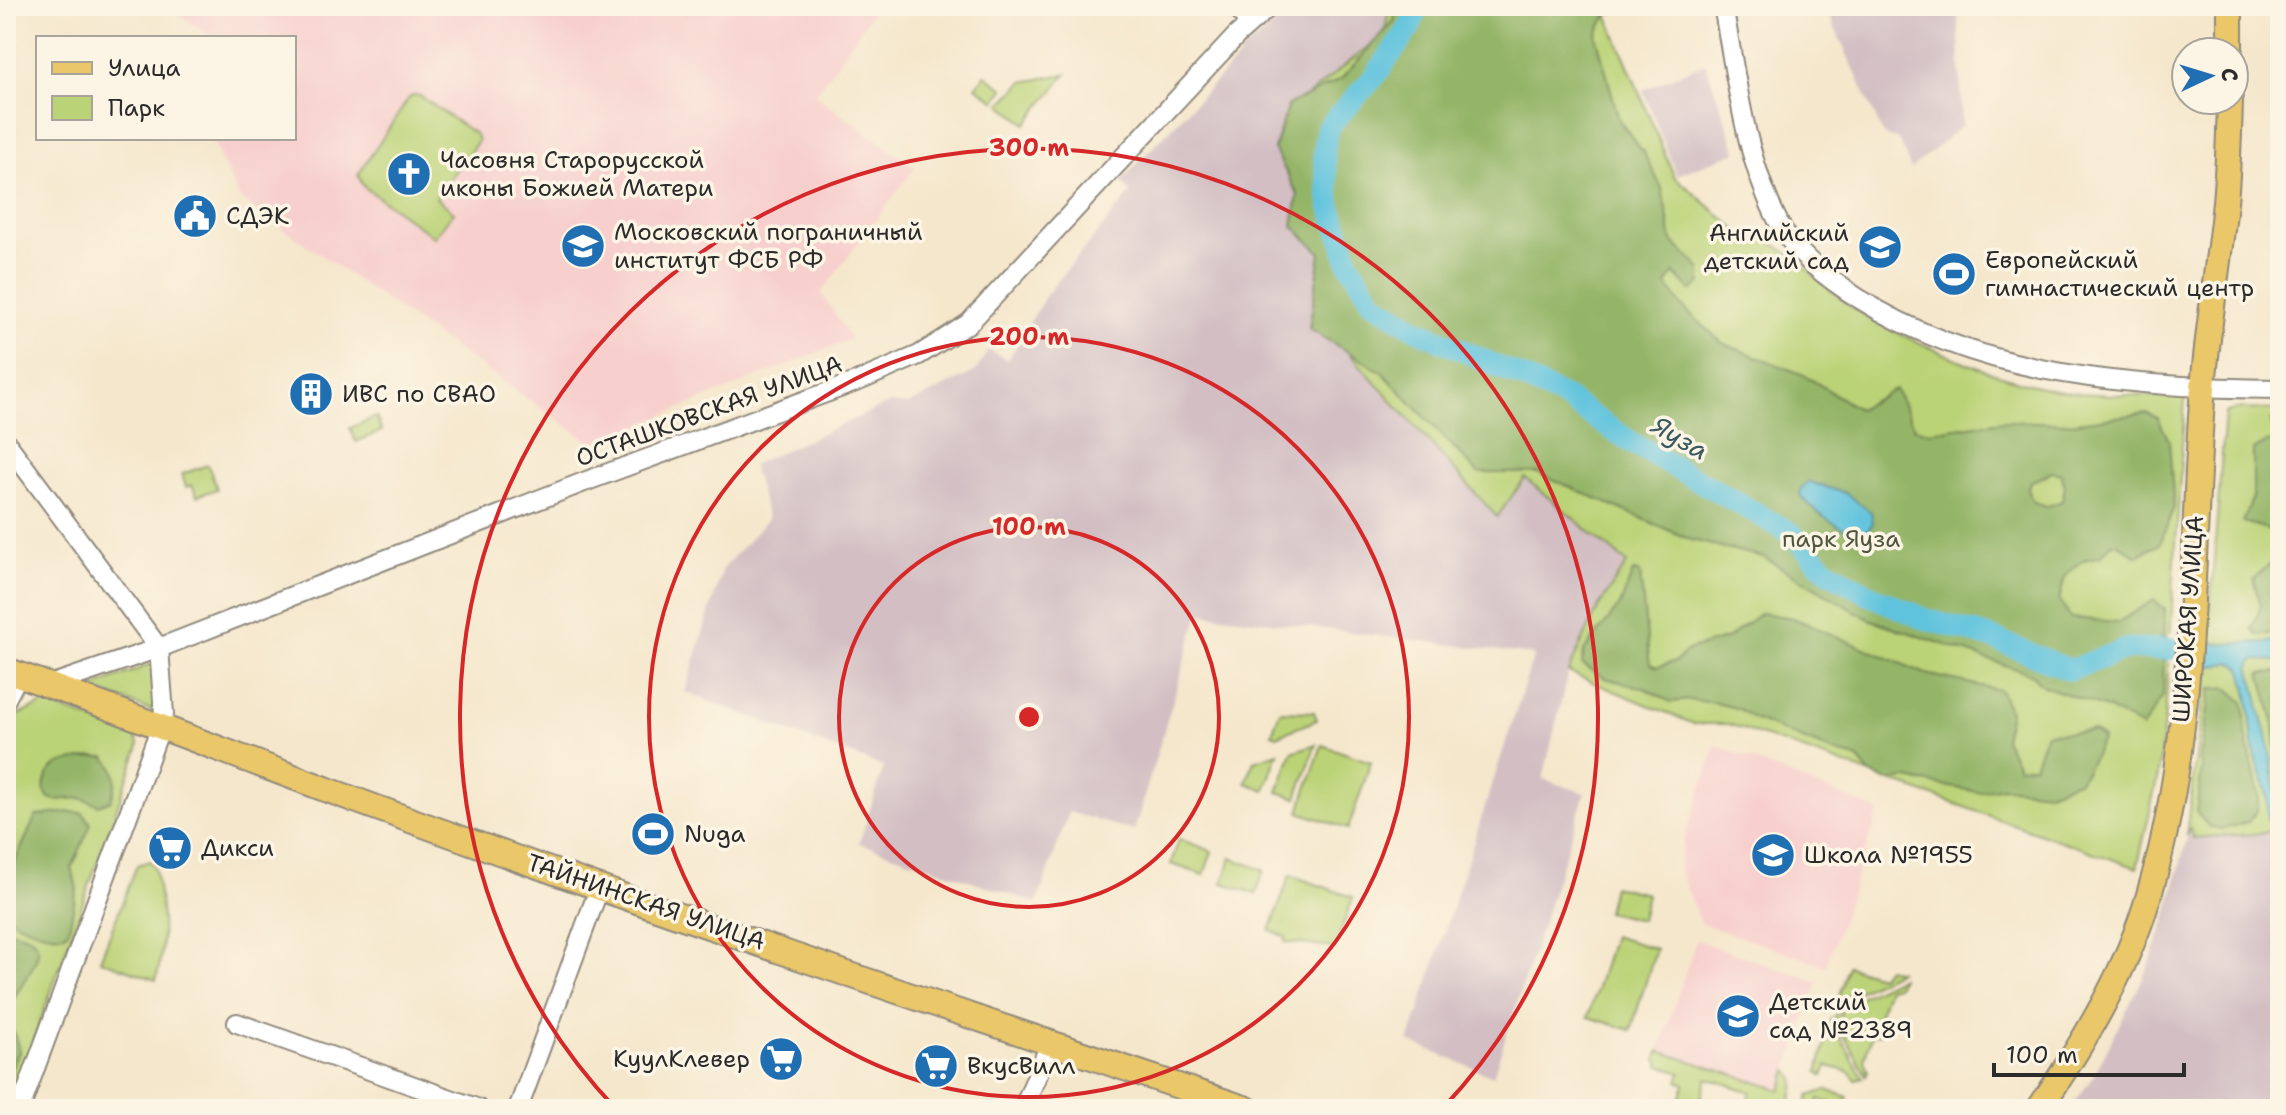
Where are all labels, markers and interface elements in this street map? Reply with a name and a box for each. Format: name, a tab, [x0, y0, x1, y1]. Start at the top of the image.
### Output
legend	[36, 36, 296, 140]
north arrow	[2170, 36, 2250, 116]
text: Улица	[108, 52, 181, 84]
text: С	[2215, 67, 2244, 82]
text: Парк	[108, 92, 165, 124]
text: 300 m	[989, 132, 1069, 164]
place label: Часовня Старорусской иконы Божией Матери	[440, 144, 714, 204]
church icon: Часовня Старорусской иконы Божией Матери	[385, 150, 433, 198]
public building icon: СДЭК	[171, 192, 219, 240]
place label: СДЭК	[226, 200, 290, 232]
place label: Московский пограничный институт ФСБ РФ	[614, 216, 923, 276]
place label: Английский детский сад	[1704, 217, 1849, 277]
school or university icon: Московский пограничный институт ФСБ РФ	[559, 222, 607, 270]
school or university icon: Английский детский сад	[1856, 223, 1904, 271]
place label: Европейский гимнастический центр	[1985, 244, 2254, 304]
sports icon: Европейский гимнастический центр	[1930, 250, 1978, 298]
text: 200 m	[989, 321, 1069, 353]
street label: ОСТАШКОВСКАЯ УЛИЦА	[571, 348, 847, 474]
building icon: ИВС по СВАО	[287, 370, 335, 418]
place label: ИВС по СВАО	[342, 378, 496, 410]
water label: Яуза	[1645, 407, 1715, 468]
text: 100 m	[992, 511, 1066, 543]
street label: ШИРОКАЯ УЛИЦА	[2165, 514, 2211, 724]
park label: парк Яуза	[1782, 523, 1900, 555]
centre of rings	[1015, 703, 1043, 731]
sports icon: Nuga	[629, 810, 677, 858]
place label: Nuga	[684, 818, 746, 850]
supermarket icon: Дикси	[146, 824, 194, 872]
school or university icon: Школа №1955	[1749, 831, 1797, 879]
place label: Дикси	[201, 832, 274, 864]
place label: Школа №1955	[1804, 839, 1973, 871]
street label: ТАЙНИНСКАЯ УЛИЦА	[523, 846, 769, 958]
place label: Детский сад №2389	[1769, 986, 1913, 1046]
school or university icon: Детский сад №2389	[1714, 992, 1762, 1040]
scale bar	[1994, 1027, 2184, 1077]
supermarket icon: КуулКлевер	[757, 1035, 805, 1083]
text: 100 m	[2006, 1039, 2078, 1071]
supermarket icon: ВкусВилл	[912, 1042, 960, 1090]
place label: КуулКлевер	[613, 1043, 750, 1075]
place label: ВкусВилл	[967, 1050, 1075, 1082]

